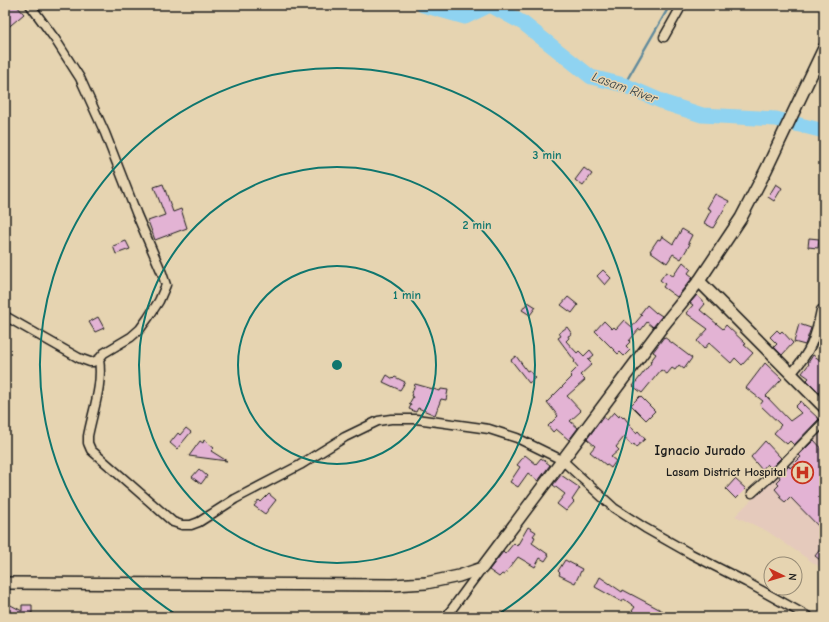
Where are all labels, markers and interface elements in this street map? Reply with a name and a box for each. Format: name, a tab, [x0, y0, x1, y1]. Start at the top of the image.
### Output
water label: Lasam River	[590, 69, 660, 106]
text: 3 min	[532, 148, 562, 162]
text: 2 min	[462, 218, 492, 232]
text: 1 min	[393, 288, 421, 302]
centre of rings	[330, 358, 344, 372]
district label: Ignacio Jurado	[655, 442, 746, 459]
hospital icon: Lasam District Hospital	[789, 459, 815, 485]
place label: Lasam District Hospital	[666, 465, 786, 479]
north arrow	[763, 556, 803, 596]
text: N	[786, 573, 799, 581]

